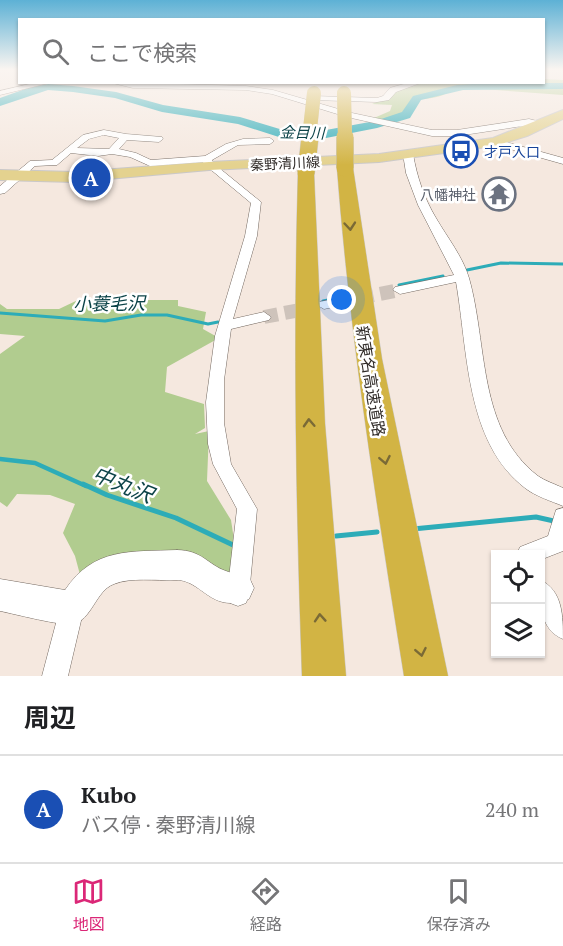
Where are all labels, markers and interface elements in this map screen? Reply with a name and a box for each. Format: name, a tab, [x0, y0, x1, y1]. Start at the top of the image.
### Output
search box	[18, 18, 545, 84]
icon: search	[39, 35, 72, 68]
text: ここで検索	[87, 38, 197, 67]
water label: 金目川	[279, 122, 327, 142]
bus stop icon: 才戸入口	[443, 133, 479, 169]
place label: 才戸入口	[484, 142, 540, 161]
street label: 秦野清川線	[250, 152, 320, 174]
pin: A	[72, 156, 110, 201]
temple icon: 八幡神社	[481, 176, 517, 212]
place label: 八幡神社	[420, 185, 476, 204]
one-way arrow	[343, 221, 356, 230]
your location	[327, 285, 356, 314]
water label: 小蓑毛沢	[73, 290, 147, 316]
street label: 新東名高速道路	[351, 324, 391, 438]
one-way arrow	[302, 418, 315, 427]
one-way arrow	[378, 455, 391, 465]
water label: 中丸沢	[89, 459, 160, 510]
map controls	[491, 550, 545, 658]
button: locate	[491, 550, 545, 604]
button: layers	[491, 604, 545, 658]
one-way arrow	[313, 613, 326, 622]
one-way arrow	[414, 646, 427, 656]
text: 周辺	[24, 700, 76, 734]
text: Kubo	[81, 780, 136, 809]
text: A	[36, 796, 51, 823]
text: 240 m	[485, 796, 539, 823]
text: バス停 · 秦野清川線	[81, 811, 256, 838]
tab: 地図	[72, 875, 105, 935]
tab: 経路	[249, 875, 282, 935]
tab: 保存済み	[427, 875, 491, 935]

